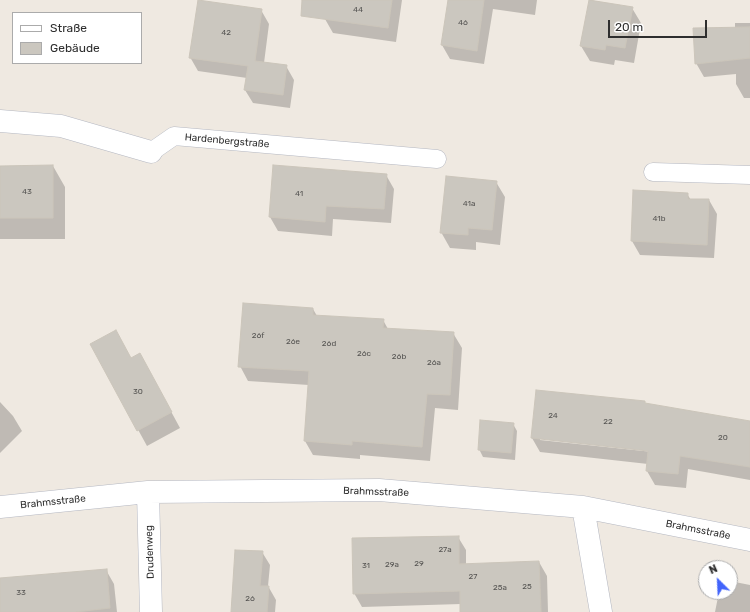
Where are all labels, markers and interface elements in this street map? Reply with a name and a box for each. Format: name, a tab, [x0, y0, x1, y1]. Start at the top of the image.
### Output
house number: 44	[353, 5, 363, 15]
legend	[12, 12, 142, 64]
scale bar	[610, 12, 709, 38]
house number: 46	[458, 18, 468, 28]
text: 20 m	[615, 20, 643, 34]
text: Straße	[50, 21, 87, 35]
house number: 42	[221, 28, 231, 38]
text: Gebäude	[50, 41, 100, 55]
street label: Hardenbergstraße	[184, 131, 270, 151]
house number: 43	[22, 187, 32, 197]
house number: 41	[295, 189, 303, 199]
house number: 41a	[463, 199, 475, 209]
house number: 41b	[653, 214, 665, 224]
house number: 26f	[252, 331, 264, 341]
house number: 26e	[286, 337, 300, 347]
house number: 26d	[322, 339, 336, 349]
house number: 26c	[357, 349, 371, 359]
house number: 26b	[392, 352, 406, 362]
house number: 26a	[427, 358, 441, 368]
house number: 30	[133, 387, 143, 397]
house number: 24	[548, 411, 558, 421]
house number: 22	[603, 417, 613, 427]
house number: 20	[718, 433, 728, 443]
street label: Brahmsstraße	[343, 485, 409, 499]
street label: Brahmsstraße	[20, 493, 86, 511]
street label: Brahmsstraße	[665, 518, 731, 542]
street label: Drudenweg	[143, 525, 157, 579]
house number: 27a	[438, 545, 452, 555]
house number: 29	[414, 559, 424, 569]
house number: 29a	[385, 560, 399, 570]
north arrow	[698, 560, 738, 600]
house number: 31	[362, 561, 370, 571]
text: N	[707, 562, 720, 577]
house number: 27	[469, 572, 477, 582]
house number: 25	[522, 582, 532, 592]
house number: 25a	[493, 583, 507, 593]
house number: 33	[16, 588, 26, 598]
house number: 26	[245, 594, 255, 604]

